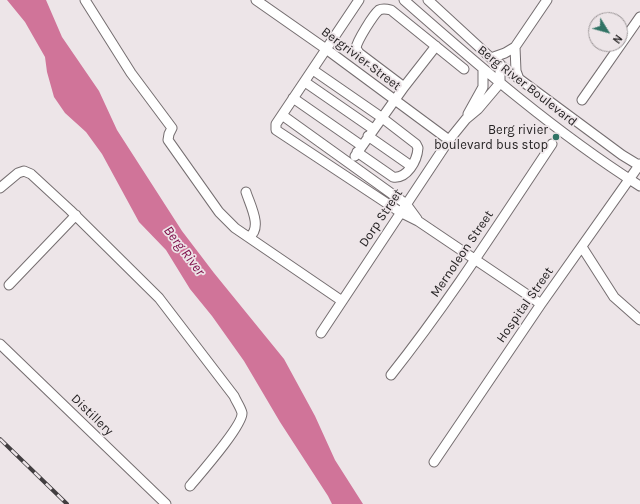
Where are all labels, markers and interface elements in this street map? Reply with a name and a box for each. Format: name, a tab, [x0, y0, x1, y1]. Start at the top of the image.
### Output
north arrow	[588, 12, 628, 52]
street label: Bergrivier Street	[318, 24, 404, 94]
text: N	[610, 32, 625, 46]
street label: Berg River Boulevard	[474, 42, 580, 130]
place label: Berg rivier boulevard bus stop	[434, 122, 548, 153]
marker: Berg rivier boulevard bus stop	[551, 132, 561, 142]
street label: Dorp Street	[356, 186, 406, 250]
street label: Mernoleon Street	[427, 208, 497, 300]
water label: Berg River	[160, 223, 208, 279]
street label: Hospital Street	[493, 264, 557, 346]
street label: Distillery	[68, 391, 116, 439]

